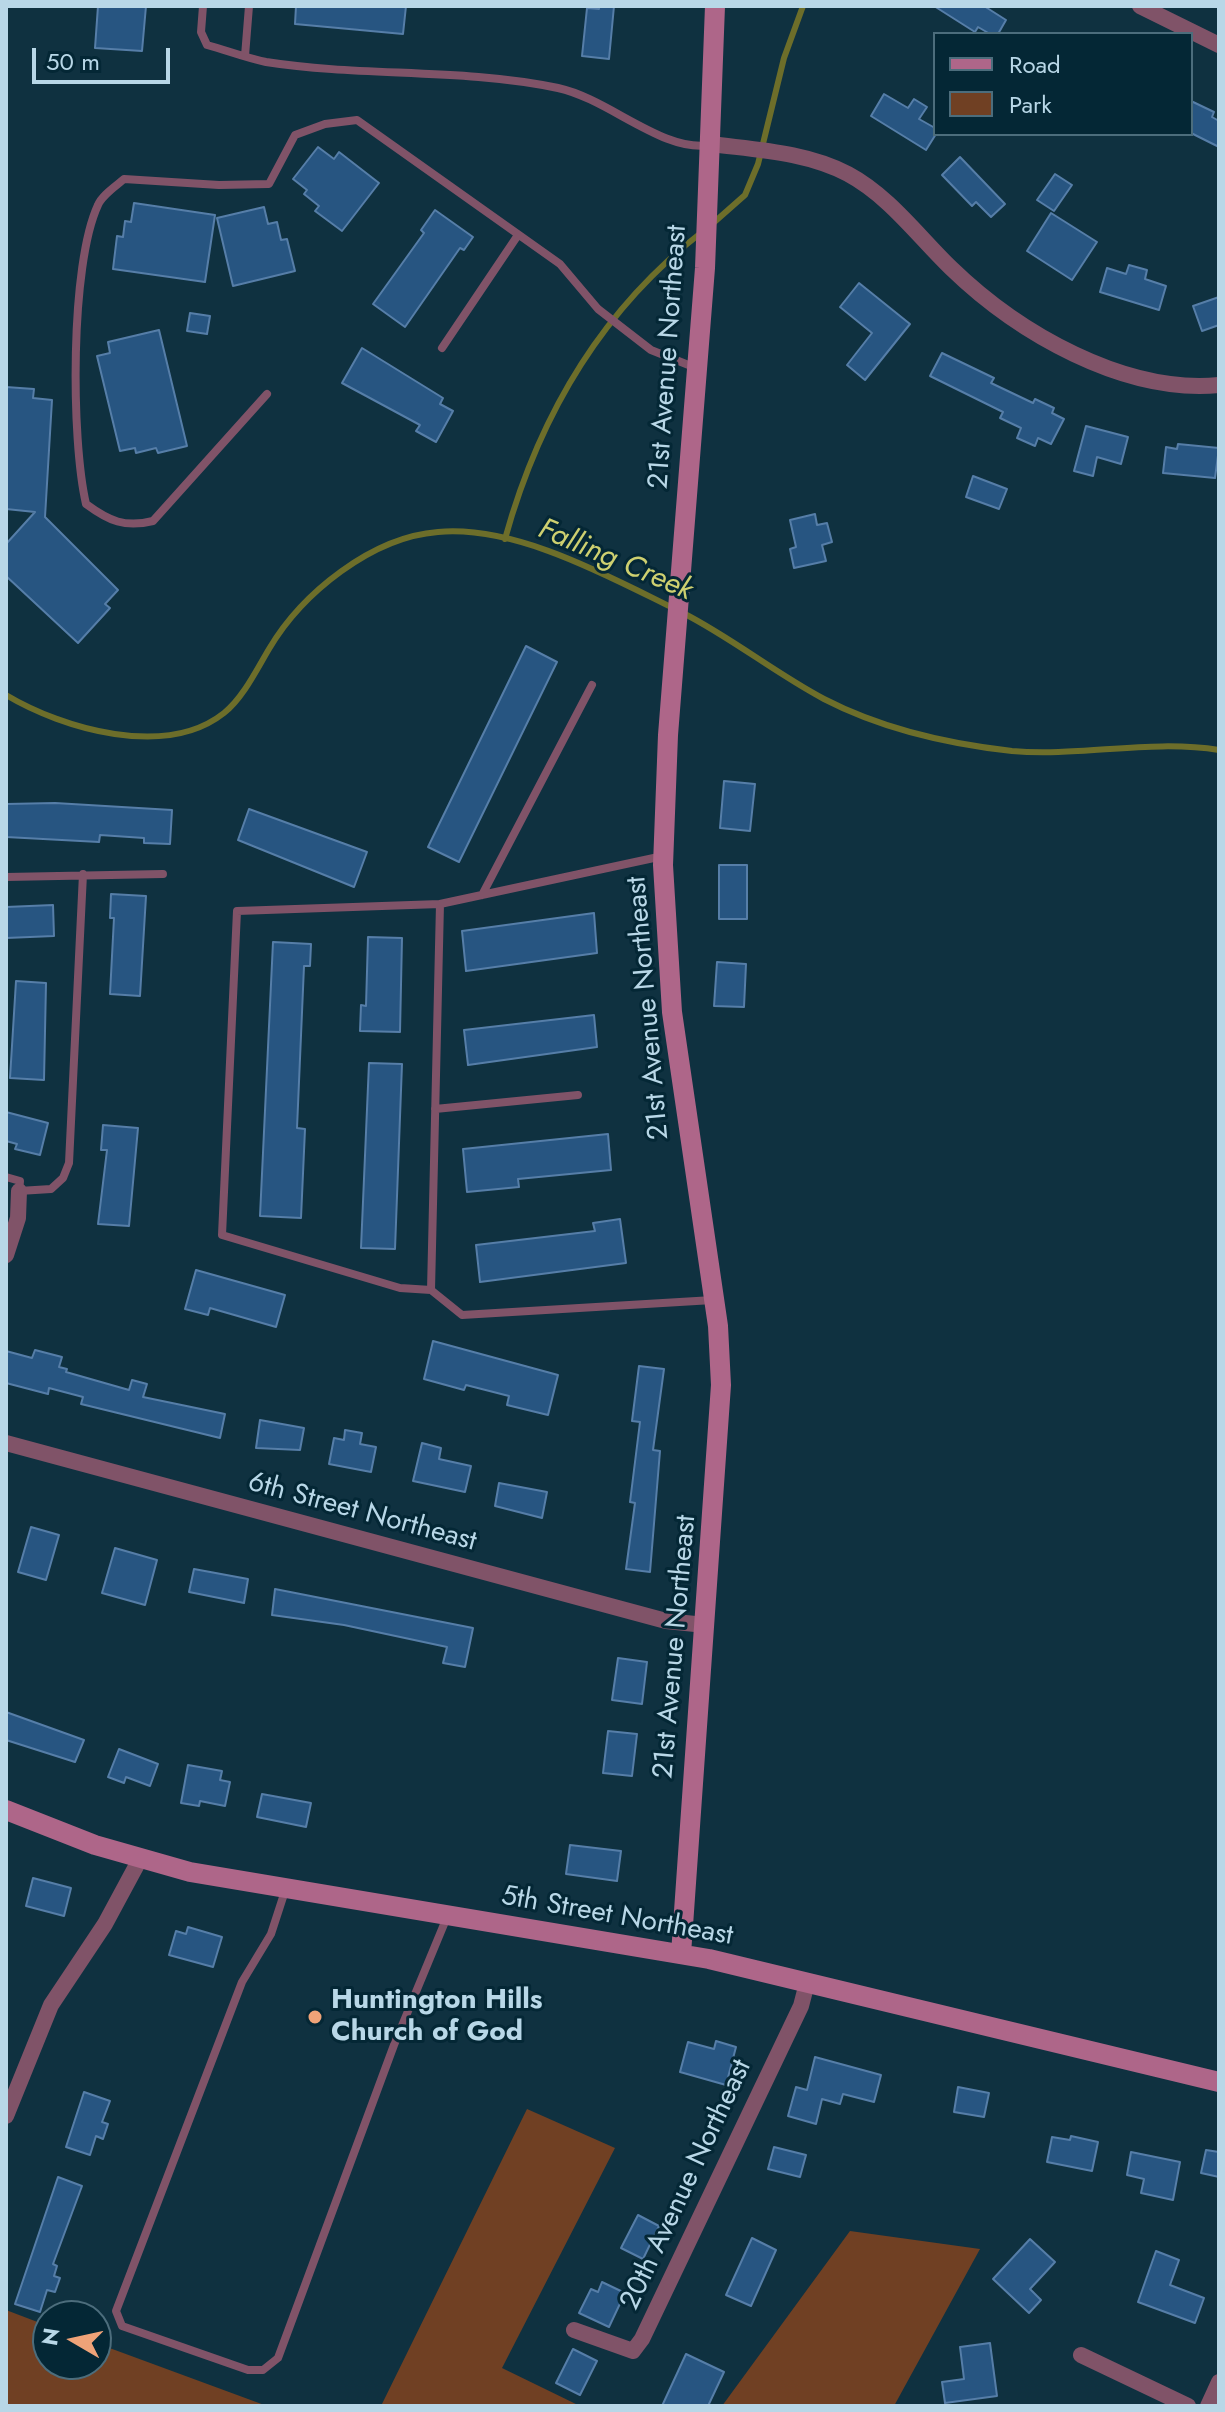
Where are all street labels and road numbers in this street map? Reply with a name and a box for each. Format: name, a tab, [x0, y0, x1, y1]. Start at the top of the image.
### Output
street label: 21st Avenue Northeast	[643, 224, 695, 490]
street label: 21st Avenue Northeast	[621, 875, 677, 1141]
street label: 6th Street Northeast	[244, 1466, 480, 1560]
street label: 21st Avenue Northeast	[648, 1514, 704, 1780]
street label: 5th Street Northeast	[499, 1880, 735, 1954]
street label: 20th Avenue Northeast	[614, 2055, 760, 2315]

